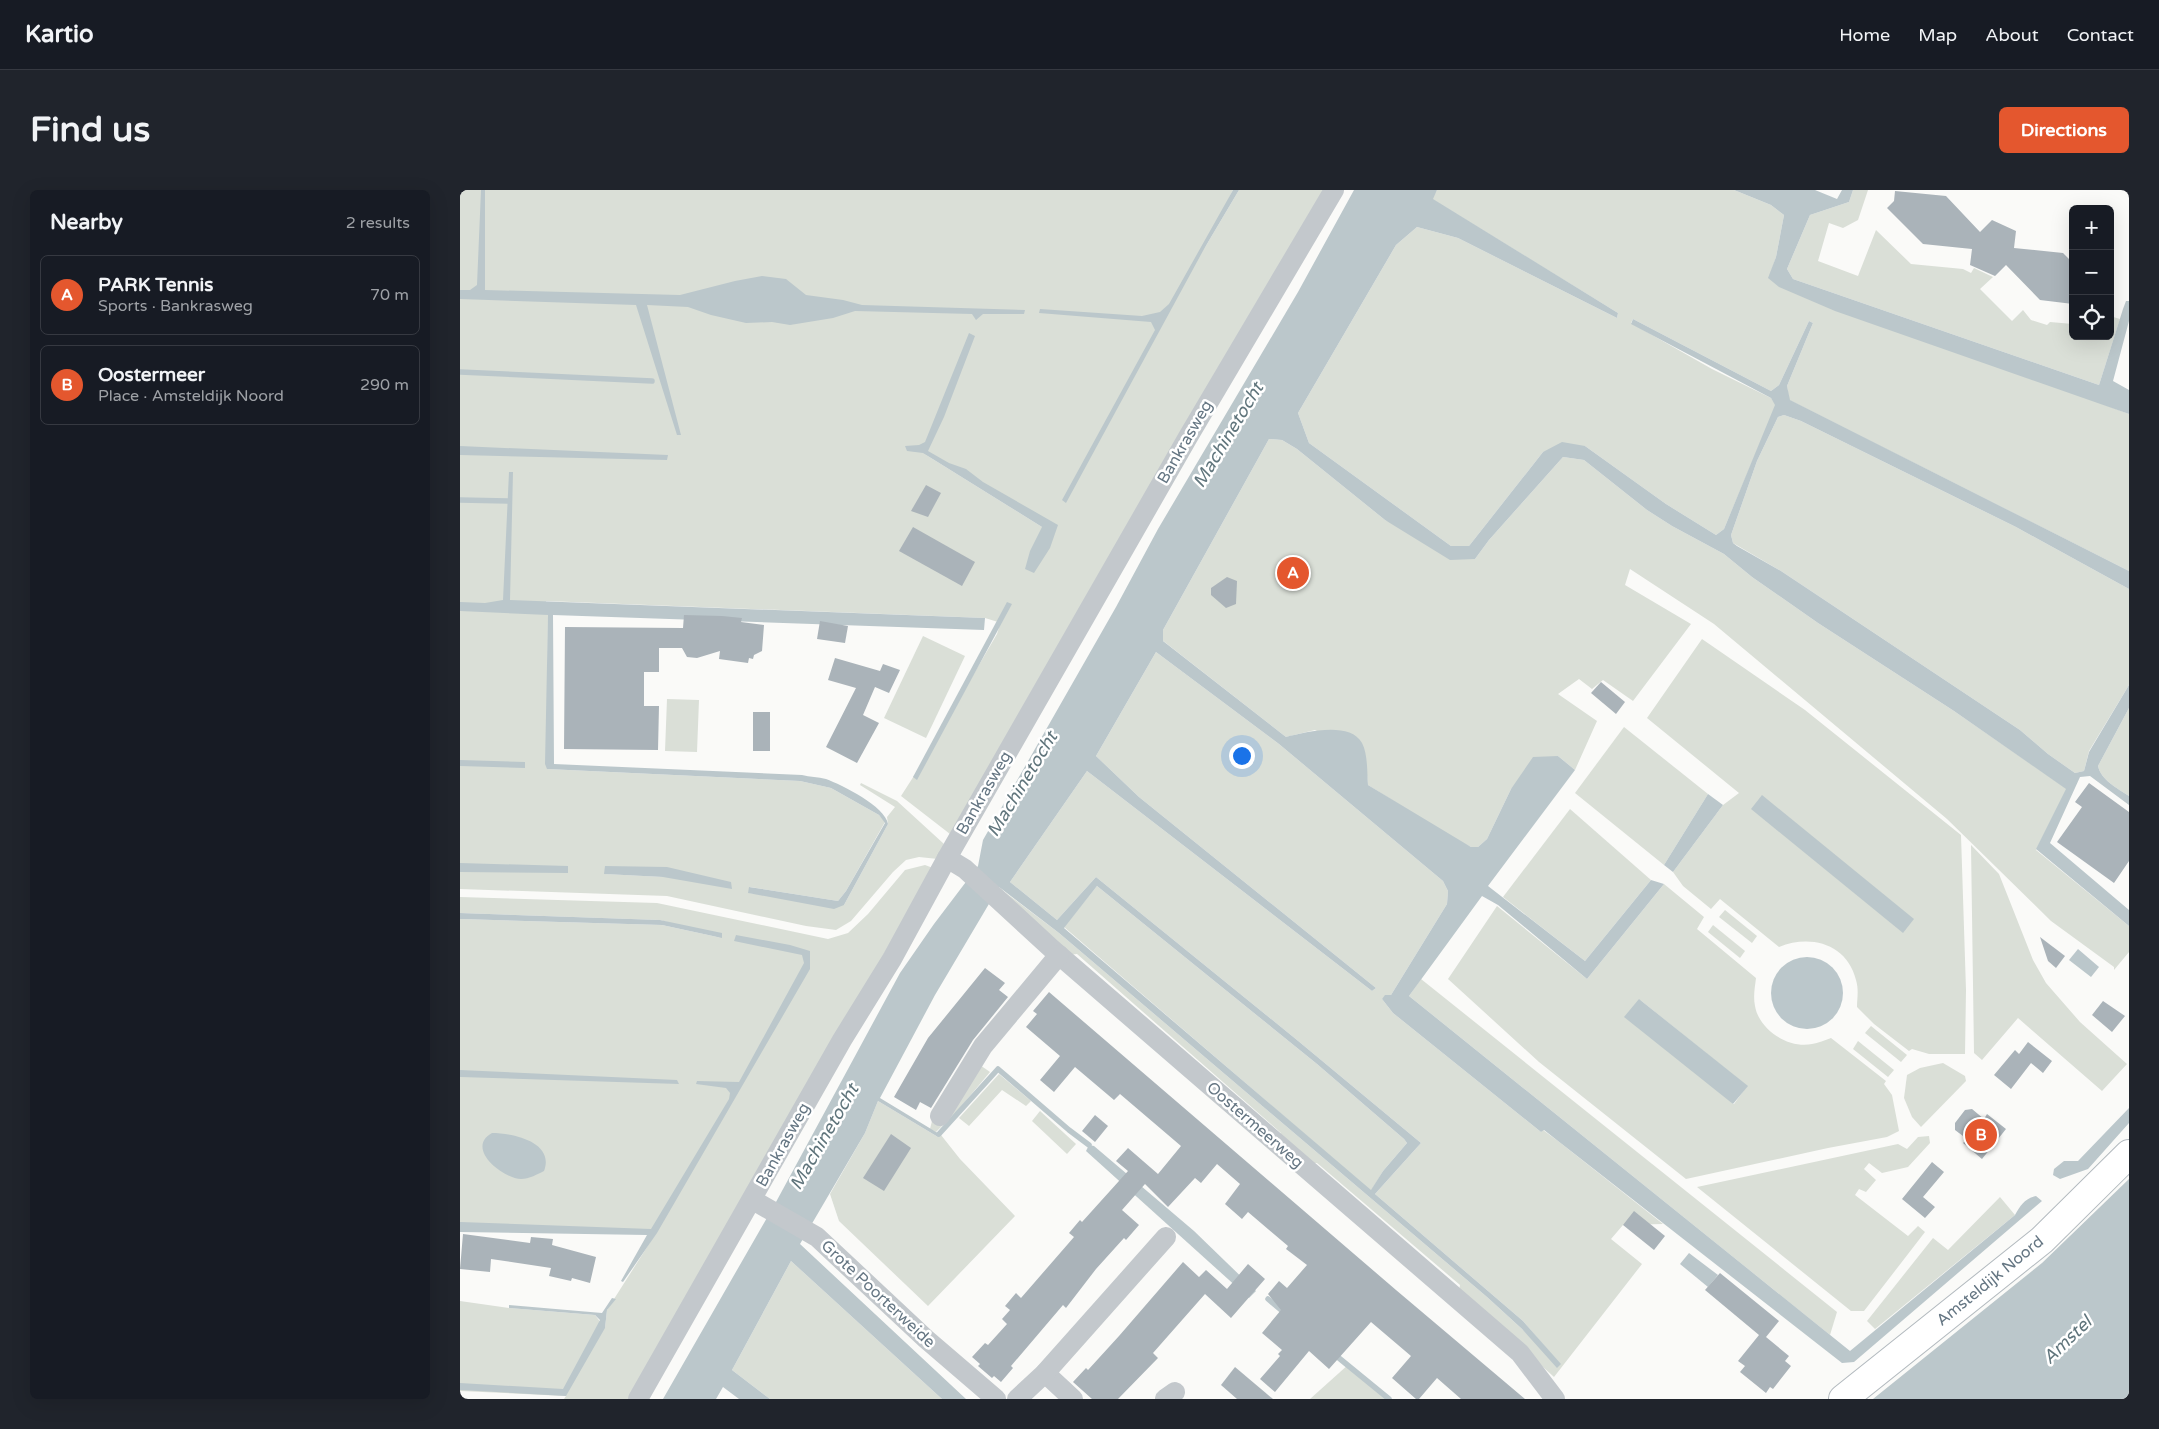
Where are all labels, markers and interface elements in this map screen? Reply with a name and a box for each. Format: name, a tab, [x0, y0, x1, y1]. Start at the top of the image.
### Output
text: Kartio	[25, 20, 94, 49]
text: Home	[1839, 24, 1890, 46]
text: Map	[1918, 24, 1957, 46]
text: About	[1985, 24, 2039, 46]
text: Contact	[2067, 24, 2134, 46]
button: Directions	[1999, 107, 2129, 153]
text: Find us	[30, 109, 150, 151]
map controls	[2069, 205, 2114, 340]
button: +	[2069, 205, 2114, 250]
text: Nearby	[50, 210, 123, 235]
text: 2 results	[346, 213, 410, 233]
button: −	[2069, 250, 2114, 295]
text: PARK Tennis	[98, 274, 213, 296]
text: A	[61, 285, 73, 305]
text: 70 m	[370, 285, 409, 305]
button: locate	[2069, 295, 2114, 340]
text: Sports · Bankrasweg	[98, 296, 253, 316]
text: Oostermeer	[98, 364, 205, 386]
text: B	[61, 375, 73, 395]
text: 290 m	[360, 375, 409, 395]
water label: Machinetocht	[1188, 377, 1269, 491]
text: Place · Amsteldijk Noord	[98, 386, 284, 406]
street label: Bankrasweg	[1153, 397, 1217, 487]
pin: A	[1277, 554, 1309, 592]
water label: Machinetocht	[982, 726, 1063, 840]
your location	[1229, 743, 1255, 769]
street label: Bankrasweg	[952, 748, 1016, 838]
street label: Oostermeerweg	[1202, 1077, 1308, 1173]
water label: Machinetocht	[785, 1078, 864, 1194]
street label: Bankrasweg	[752, 1099, 814, 1191]
pin: B	[1965, 1116, 1997, 1154]
street label: Amsteldijk Noord	[1932, 1232, 2048, 1330]
street label: Grote Poorterweide	[817, 1236, 939, 1352]
water label: Amstel	[2038, 1310, 2098, 1369]

